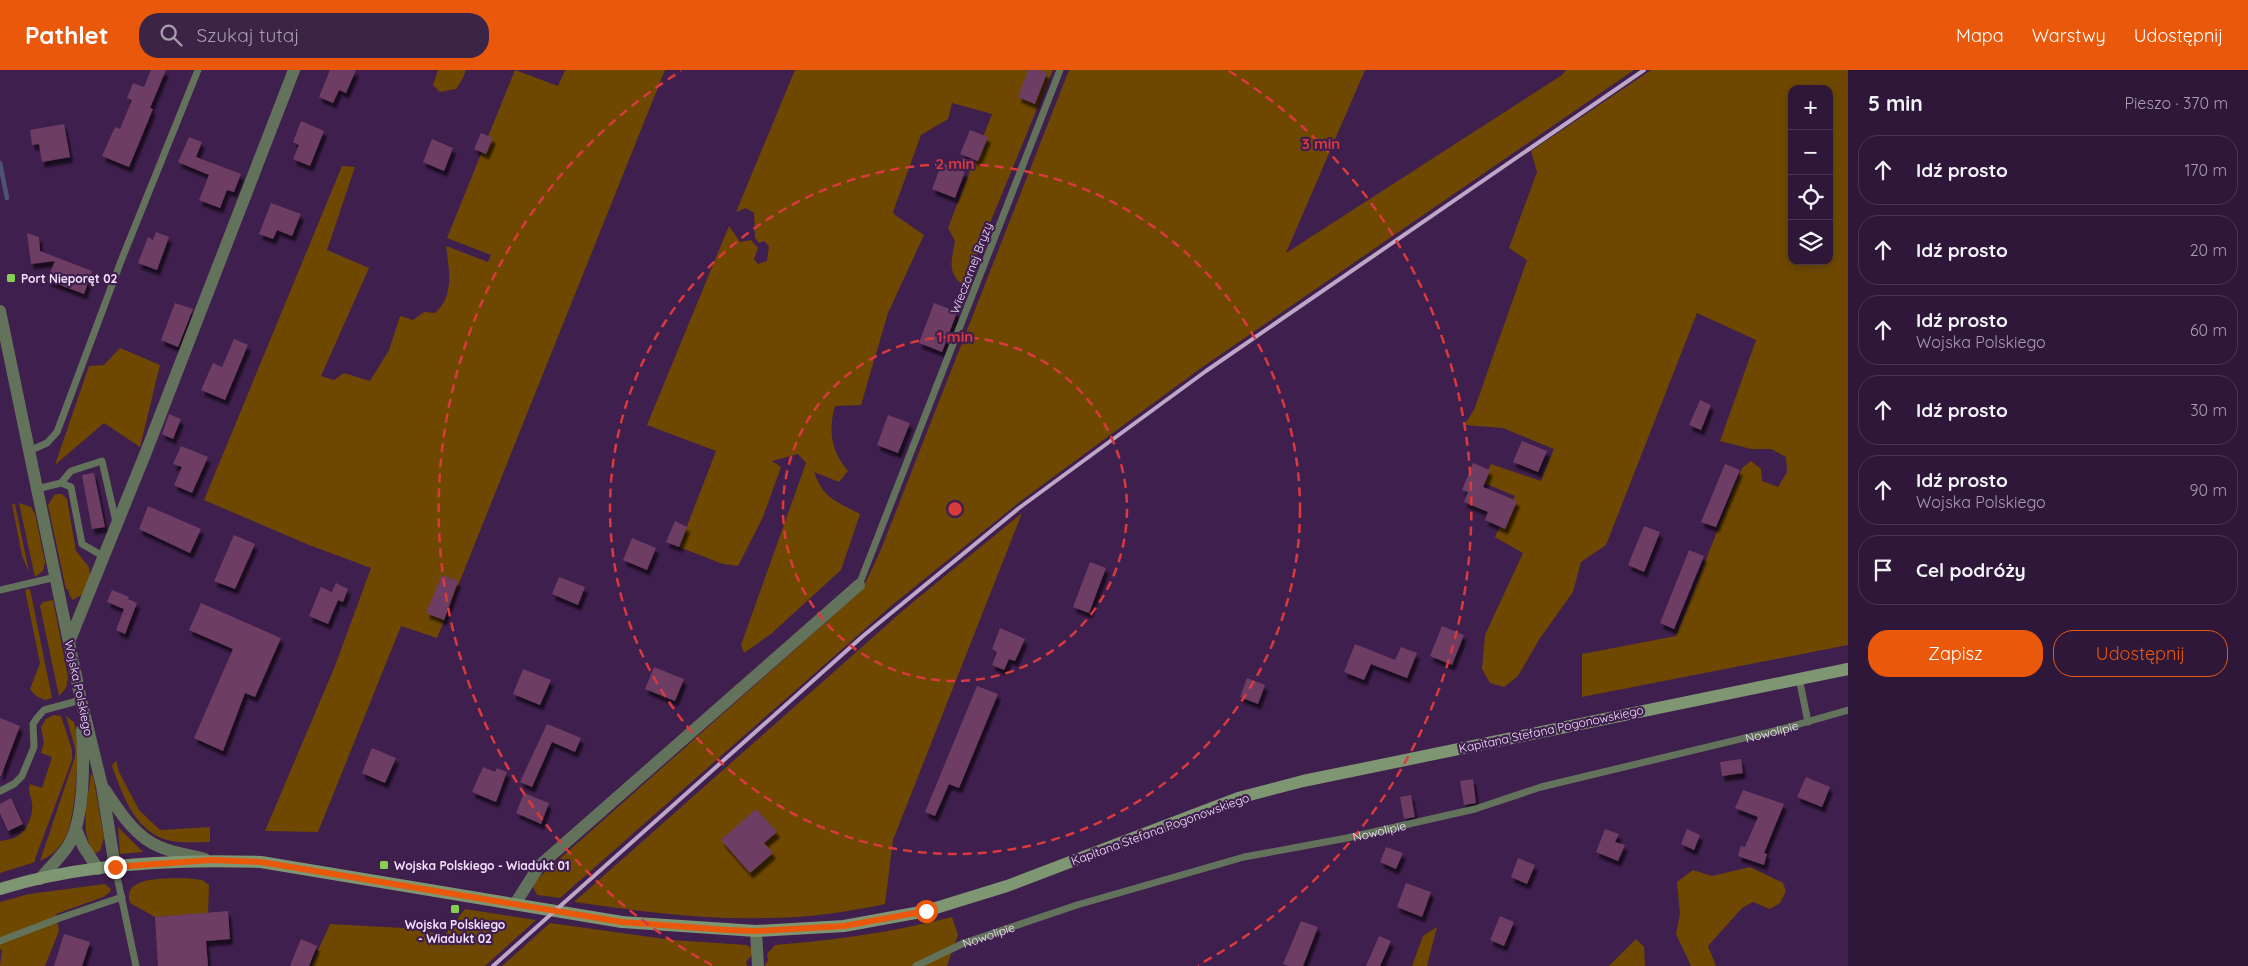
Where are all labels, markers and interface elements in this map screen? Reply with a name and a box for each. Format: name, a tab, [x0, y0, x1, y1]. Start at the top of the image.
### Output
search box	[139, 13, 489, 58]
text: Pathlet	[25, 20, 109, 50]
icon: search	[157, 21, 185, 49]
text: Szukaj tutaj	[197, 23, 299, 47]
text: Mapa	[1956, 24, 2004, 47]
text: Warstwy	[2032, 24, 2106, 47]
text: Udostępnij	[2134, 24, 2223, 47]
map controls	[1788, 85, 1833, 265]
button: +	[1788, 85, 1833, 130]
text: 5 min	[1868, 90, 1923, 116]
text: Pieszo · 370 m	[2124, 93, 2228, 113]
button: −	[1788, 130, 1833, 175]
text: 3 min	[1302, 134, 1340, 153]
text: 2 min	[935, 154, 975, 173]
icon: ahead	[1869, 156, 1897, 184]
text: Idź prosto	[1916, 158, 2008, 182]
text: 170 m	[2184, 160, 2227, 180]
button: locate	[1788, 175, 1833, 220]
street label: Wieczornej Bryzy	[947, 220, 995, 316]
button: layers	[1788, 220, 1833, 265]
icon: ahead	[1869, 236, 1897, 264]
text: Idź prosto	[1916, 238, 2008, 262]
text: 20 m	[2190, 240, 2227, 260]
place label: Port Nieporęt 02	[21, 271, 117, 286]
marker: Port Nieporęt 02	[5, 272, 17, 284]
text: Idź prosto	[1916, 308, 2008, 332]
icon: ahead	[1869, 316, 1897, 344]
text: 60 m	[2190, 320, 2227, 340]
text: 1 min	[937, 327, 973, 346]
text: Wojska Polskiego	[1916, 332, 2046, 352]
icon: ahead	[1869, 396, 1897, 424]
text: Idź prosto	[1916, 398, 2008, 422]
text: 30 m	[2190, 400, 2227, 420]
text: Idź prosto	[1916, 468, 2008, 492]
icon: ahead	[1869, 476, 1897, 504]
text: 90 m	[2190, 480, 2227, 500]
text: Wojska Polskiego	[1916, 492, 2046, 512]
centre of rings	[946, 500, 964, 518]
icon: arrive	[1869, 556, 1897, 584]
text: Cel podróży	[1916, 558, 2026, 582]
button: Zapisz	[1868, 630, 2043, 677]
button: Udostępnij	[2053, 630, 2228, 677]
street label: Wojska Polskiego	[62, 639, 96, 737]
street label: Kapitana Stefana Pogonowskiego	[1457, 702, 1645, 756]
street label: Nowolipie	[1744, 717, 1800, 745]
street label: Kapitana Stefana Pogonowskiego	[1069, 790, 1251, 868]
street label: Nowolipie	[1351, 817, 1408, 844]
route end	[104, 856, 127, 879]
place label: Wojska Polskiego - Wiadukt 01	[394, 858, 570, 873]
marker: Wojska Polskiego - Wiadukt 01	[378, 859, 390, 871]
route start	[915, 900, 938, 923]
marker: Wojska Polskiego - Wiadukt 02	[449, 903, 461, 915]
place label: Wojska Polskiego - Wiadukt 02	[405, 917, 506, 946]
street label: Nowolipie	[960, 919, 1017, 951]

